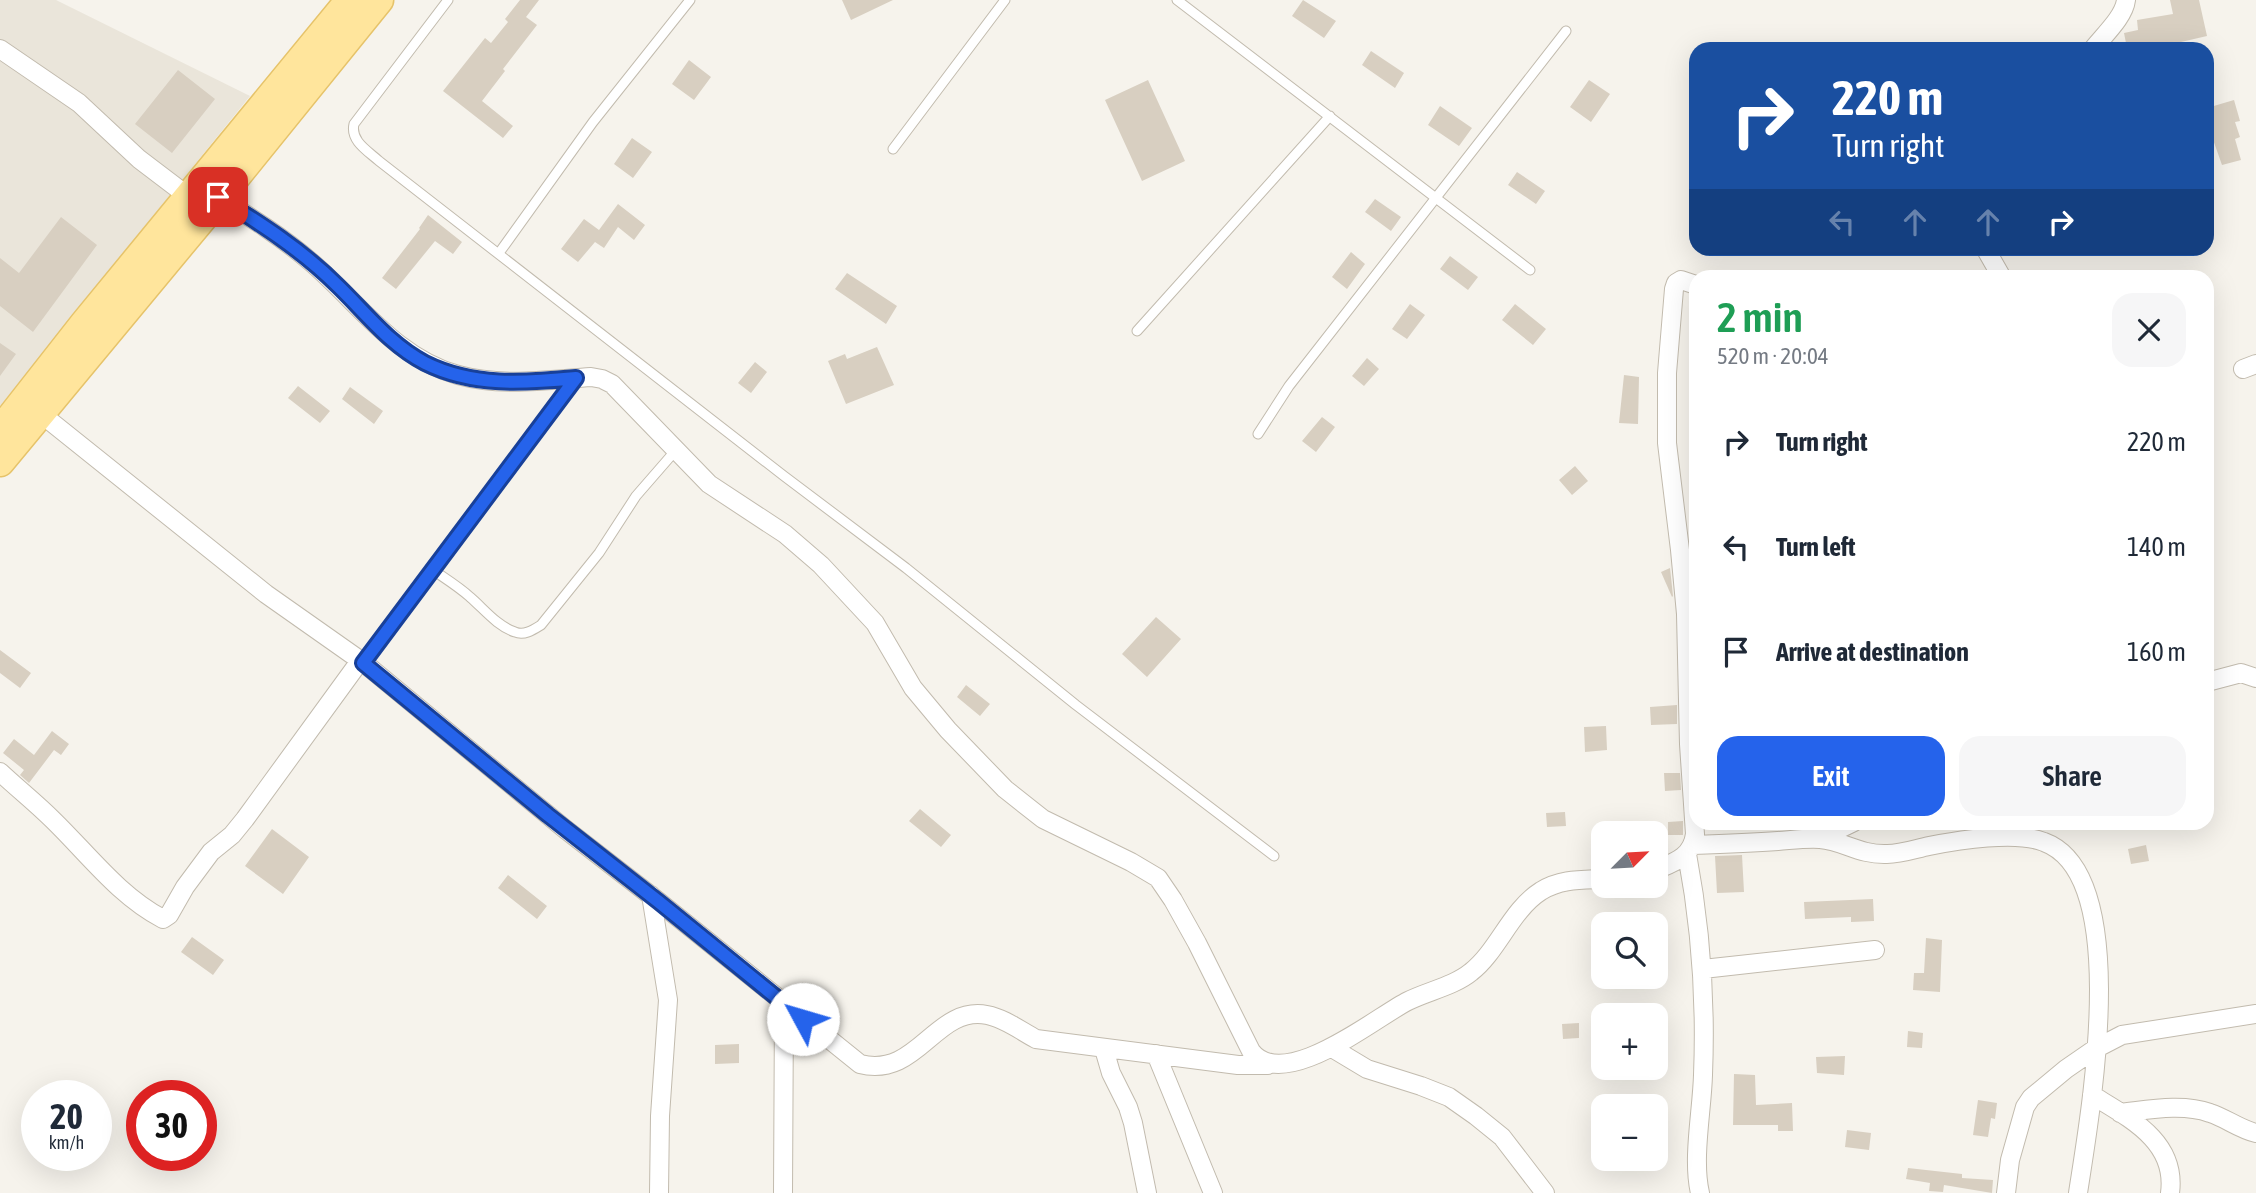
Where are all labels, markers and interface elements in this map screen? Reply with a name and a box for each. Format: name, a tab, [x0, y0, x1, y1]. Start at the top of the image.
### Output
text: 220 m	[1832, 69, 1943, 125]
icon: right	[1717, 70, 1808, 161]
text: Turn right	[1832, 127, 1945, 164]
pin	[188, 167, 248, 227]
icon: arrive	[199, 178, 237, 216]
icon: left	[1823, 203, 1861, 241]
icon: ahead	[1896, 203, 1934, 241]
icon: ahead	[1969, 203, 2007, 241]
icon: right	[2042, 203, 2080, 241]
text: 2 min	[1717, 293, 1803, 341]
button: close	[2112, 293, 2186, 367]
text: 520 m · 20:04	[1717, 343, 1829, 369]
icon: right	[1717, 423, 1755, 461]
text: Turn right	[1776, 427, 1867, 457]
text: 220 m	[2127, 427, 2186, 457]
icon: left	[1717, 528, 1755, 566]
text: Turn left	[1776, 532, 1856, 562]
text: 140 m	[2127, 532, 2186, 562]
icon: arrive	[1717, 633, 1755, 671]
text: Arrive at destination	[1776, 637, 1969, 667]
text: 160 m	[2127, 637, 2186, 667]
button: Exit	[1717, 736, 1945, 816]
button: Share	[1959, 736, 2186, 816]
north arrow	[1591, 821, 1668, 898]
map controls	[1591, 821, 1668, 1171]
button: search	[1591, 912, 1668, 989]
position arrow	[766, 982, 840, 1056]
button: +	[1591, 1003, 1668, 1080]
speed limit sign: 30	[126, 1080, 217, 1171]
button: −	[1591, 1094, 1668, 1171]
text: 20	[50, 1096, 83, 1136]
text: km/h	[49, 1132, 84, 1153]

